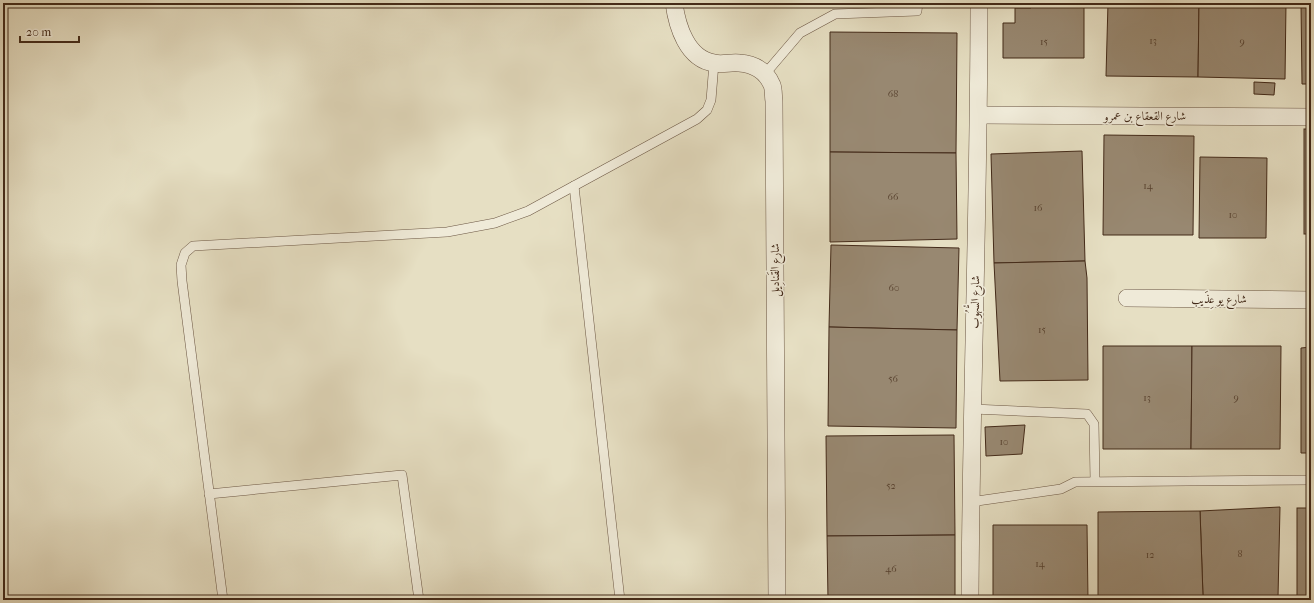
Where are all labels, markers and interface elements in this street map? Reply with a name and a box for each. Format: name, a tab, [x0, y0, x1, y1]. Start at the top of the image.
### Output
scale bar	[20, 18, 79, 44]
text: 20 m	[26, 25, 51, 39]
house number: 13	[1149, 35, 1157, 47]
house number: 15	[1040, 36, 1048, 48]
house number: 9	[1239, 36, 1245, 48]
house number: 68	[888, 88, 898, 100]
street label: شارع القعقاع بن عمرو	[1102, 109, 1186, 127]
house number: 14	[1143, 180, 1154, 192]
house number: 66	[888, 191, 899, 203]
house number: 16	[1034, 202, 1043, 214]
house number: 10	[1228, 209, 1238, 221]
street label: شارع القَنادِيل	[766, 243, 786, 297]
street label: شارع السُّهُوب	[962, 275, 986, 329]
house number: 60	[889, 282, 899, 294]
street label: شارع يو عِذَيب	[1191, 290, 1247, 310]
house number: 15	[1038, 324, 1046, 336]
house number: 56	[888, 373, 898, 385]
house number: 13	[1143, 392, 1151, 404]
house number: 9	[1233, 392, 1239, 404]
house number: 10	[999, 436, 1009, 448]
house number: 52	[886, 480, 896, 492]
house number: 8	[1237, 548, 1243, 560]
house number: 12	[1146, 549, 1154, 561]
house number: 14	[1035, 558, 1046, 570]
house number: 46	[885, 563, 897, 575]

